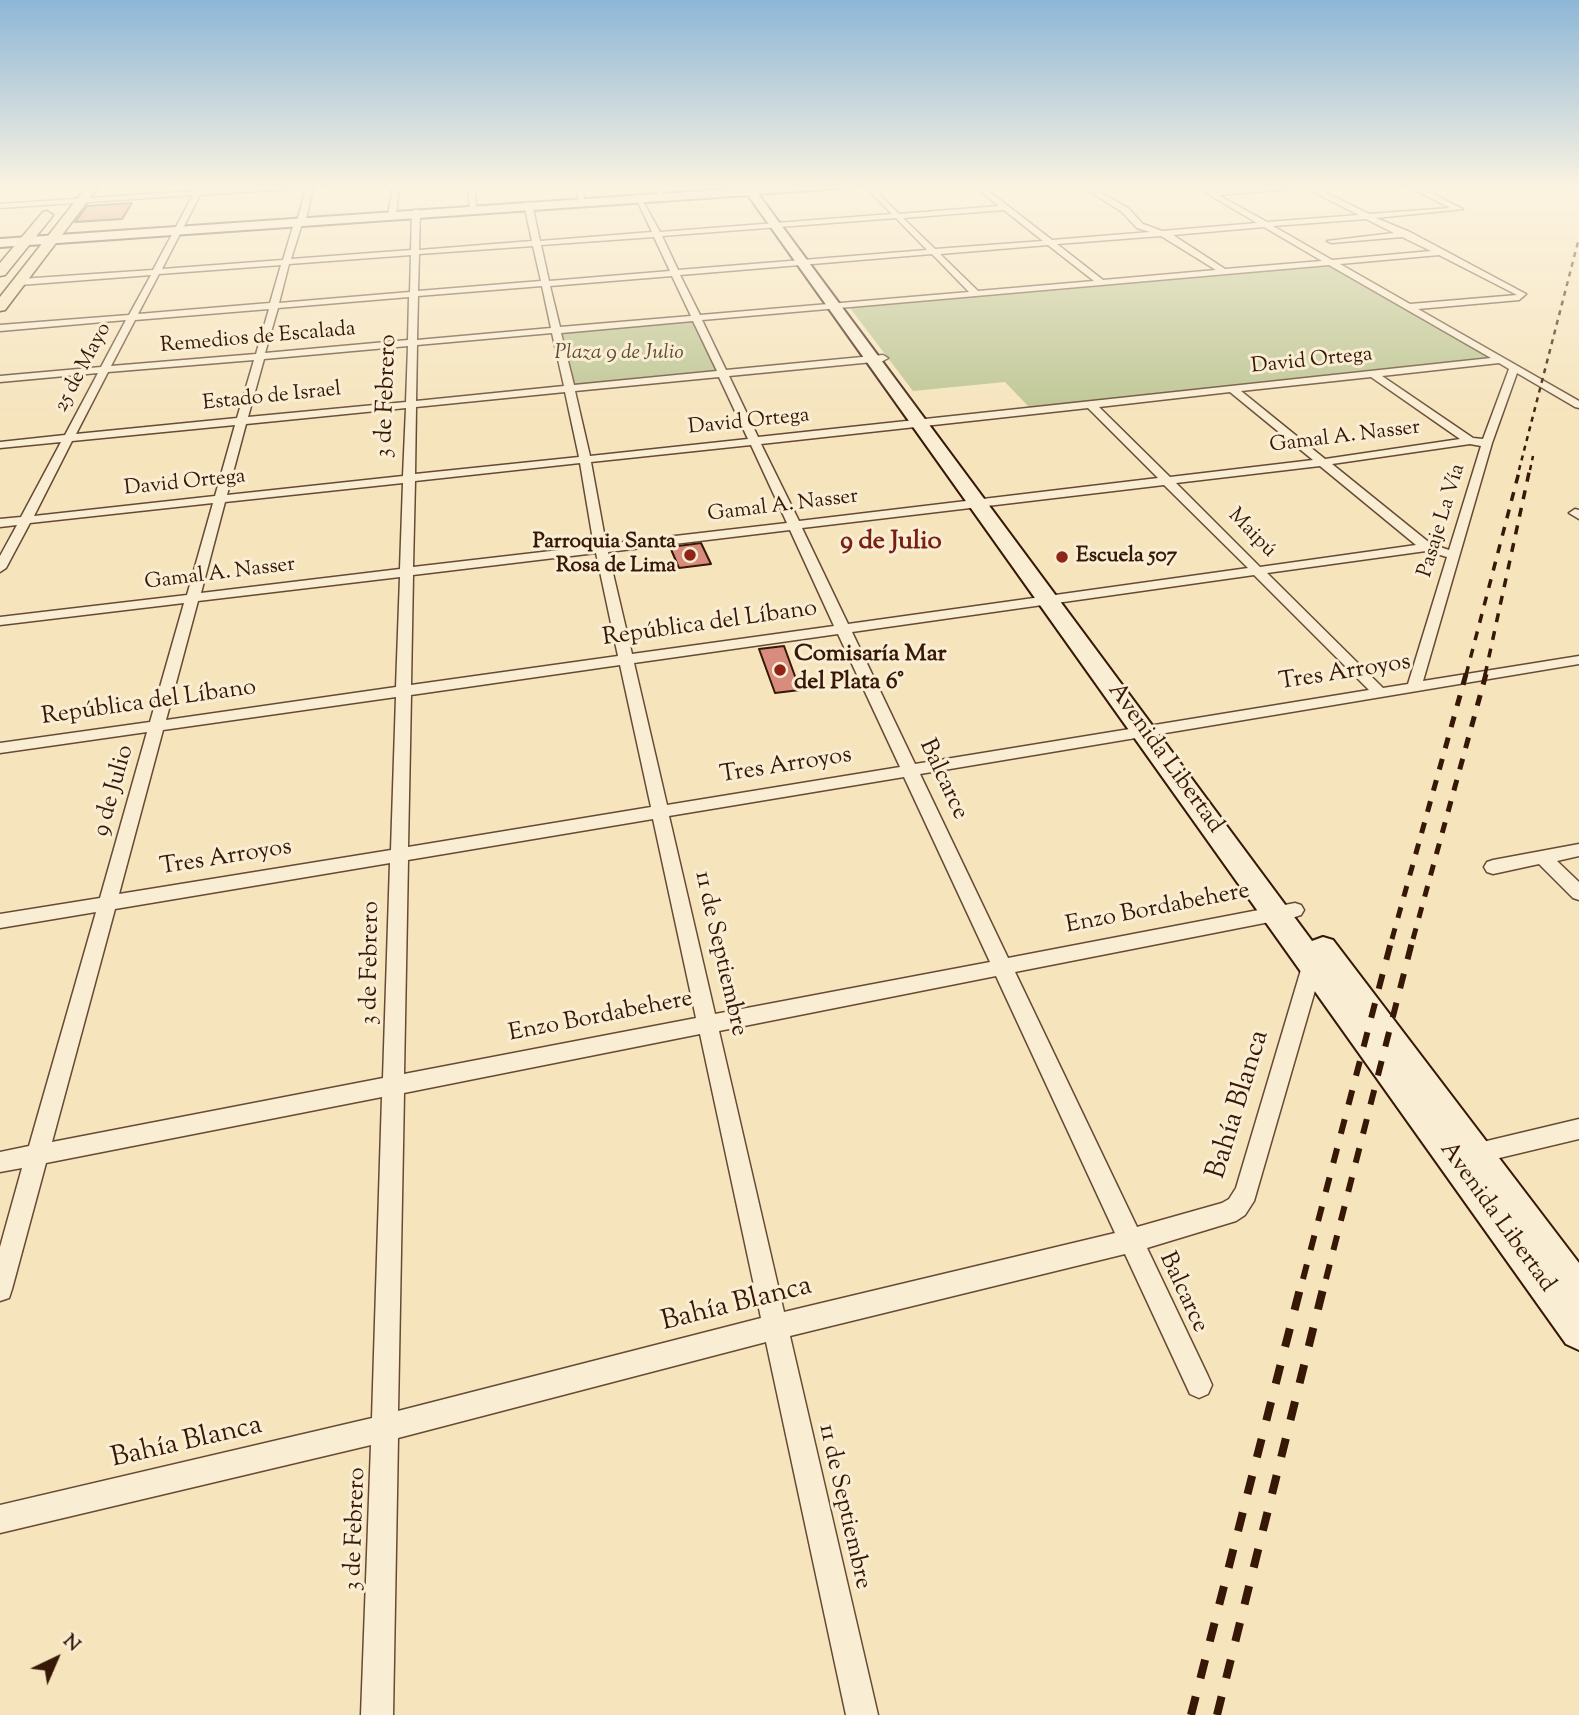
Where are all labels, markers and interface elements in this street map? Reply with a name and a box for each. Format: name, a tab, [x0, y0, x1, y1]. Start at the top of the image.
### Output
street label: Remedios de Escalada	[159, 318, 357, 360]
street label: 25 de Mayo	[50, 319, 118, 417]
street label: 3 de Febrero	[371, 334, 405, 458]
park label: Plaza 9 de Julio	[554, 341, 684, 367]
street label: David Ortega	[1250, 343, 1374, 381]
street label: Estado de Israel	[202, 378, 342, 418]
street label: David Ortega	[687, 404, 811, 442]
street label: Gamal A. Nasser	[1268, 416, 1422, 460]
street label: Pasaje La Vía	[1414, 461, 1472, 581]
street label: David Ortega	[123, 465, 247, 503]
street label: Gamal A. Nasser	[706, 485, 860, 529]
street label: Maipú	[1222, 504, 1280, 564]
district label: 9 de Julio	[840, 528, 942, 560]
place label: Parroquia Santa Rosa de Lima	[533, 530, 676, 580]
place label: Escuela 507	[1076, 544, 1177, 570]
marker: Parroquia Santa Rosa de Lima	[682, 547, 698, 563]
marker: Escuela 507	[1054, 549, 1070, 565]
street label: Gamal A. Nasser	[143, 553, 297, 597]
street label: República del Líbano	[601, 596, 819, 654]
place label: Comisaría Mar del Plata 6°	[794, 642, 946, 698]
street label: Tres Arroyos	[1277, 649, 1413, 699]
marker: Comisaría Mar del Plata 6°	[772, 662, 788, 678]
street label: República del Líbano	[40, 675, 258, 733]
street label: Avenida Libertad	[1100, 678, 1228, 840]
street label: Balcarce	[911, 735, 973, 825]
street label: 9 de Julio	[88, 742, 142, 840]
street label: Tres Arroyos	[718, 742, 854, 792]
street label: Tres Arroyos	[158, 834, 294, 884]
street label: 11 de Septiembre	[686, 869, 752, 1039]
street label: Enzo Bordabehere	[1063, 878, 1253, 942]
street label: 3 de Febrero	[357, 901, 387, 1025]
street label: Enzo Bordabehere	[506, 986, 696, 1050]
street label: Bahía Blanca	[1201, 1027, 1279, 1183]
street label: Avenida Libertad	[1432, 1137, 1560, 1299]
street label: Balcarce	[1151, 1248, 1213, 1338]
street label: Bahía Blanca	[658, 1271, 816, 1341]
street label: Bahía Blanca	[108, 1410, 266, 1478]
street label: 11 de Septiembre	[810, 1422, 876, 1592]
street label: 3 de Febrero	[340, 1467, 374, 1591]
north arrow	[21, 1624, 91, 1694]
text: N	[56, 1629, 86, 1659]

